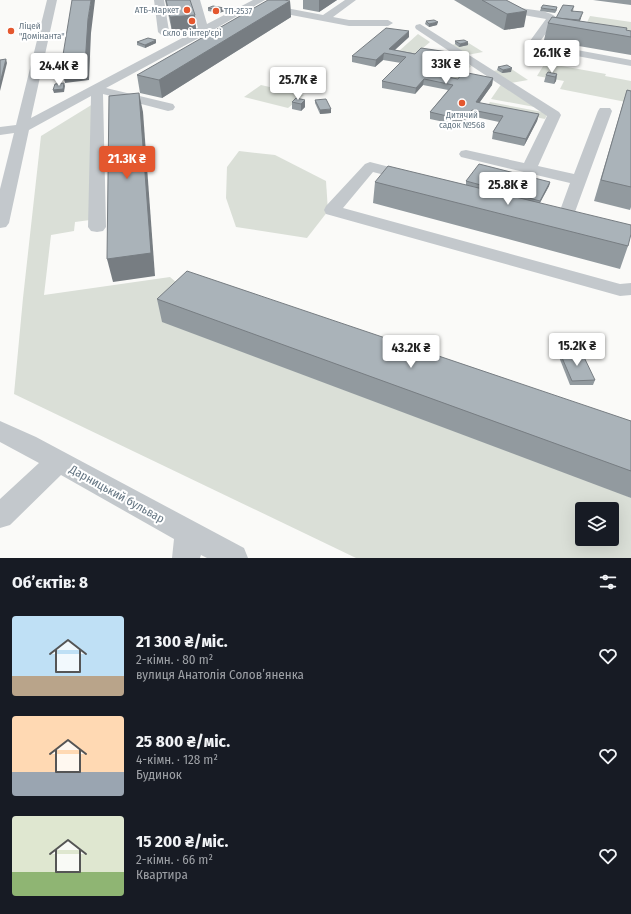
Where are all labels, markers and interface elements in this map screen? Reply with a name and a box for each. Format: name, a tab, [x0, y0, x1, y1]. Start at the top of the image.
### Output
place label: АТБ-Маркет	[135, 5, 179, 15]
marker: АТБ-Маркет	[182, 5, 192, 15]
marker: ТП-2537	[211, 6, 221, 16]
place label: ТП-2537	[224, 6, 252, 16]
marker: Скло в інтер'єрі	[187, 16, 197, 26]
place label: Ліцей "Домінанта"	[19, 21, 65, 41]
marker: Ліцей "Домінанта"	[6, 26, 16, 36]
place label: Скло в інтер'єрі	[162, 28, 222, 38]
pin: 26.1K ₴	[515, 40, 589, 74]
text: 26.1K ₴	[533, 45, 571, 60]
pin: 33K ₴	[418, 51, 474, 85]
pin: 24.4K ₴	[22, 53, 96, 87]
text: 33K ₴	[431, 56, 461, 71]
text: 24.4K ₴	[40, 58, 78, 73]
pin: 25.7K ₴	[261, 67, 335, 101]
text: 25.7K ₴	[279, 72, 317, 87]
marker: Дитячий садок №568	[457, 98, 467, 108]
place label: Дитячий садок №568	[439, 110, 485, 130]
pin: 21.3K ₴	[90, 146, 164, 180]
text: 21.3K ₴	[108, 151, 146, 166]
pin: 25.8K ₴	[471, 172, 545, 206]
text: 25.8K ₴	[488, 177, 528, 192]
pin: 15.2K ₴	[540, 333, 614, 367]
pin: 43.2K ₴	[374, 335, 448, 369]
text: 15.2K ₴	[558, 338, 596, 353]
text: 43.2K ₴	[392, 340, 430, 355]
street label: Дарницький бульвар	[66, 462, 167, 526]
map controls	[575, 502, 619, 546]
button: layers	[575, 502, 619, 546]
icon: filters	[597, 571, 619, 593]
text: Об’єктів: 8	[12, 572, 88, 593]
text: 21 300 ₴/міс.	[136, 631, 228, 652]
icon: home	[44, 632, 92, 680]
icon: heart	[597, 645, 619, 667]
text: 2-кімн. · 80 m²	[136, 652, 213, 667]
text: вулиця Анатолія Соловʼяненка	[136, 667, 304, 682]
text: 25 800 ₴/міс.	[136, 731, 230, 752]
icon: home	[44, 732, 92, 780]
icon: heart	[597, 745, 619, 767]
text: 4-кімн. · 128 m²	[136, 752, 218, 767]
text: Будинок	[136, 767, 182, 782]
text: 15 200 ₴/міс.	[136, 831, 228, 852]
icon: home	[44, 832, 92, 880]
icon: heart	[597, 845, 619, 867]
text: 2-кімн. · 66 m²	[136, 852, 213, 867]
text: Квартира	[136, 867, 188, 882]

